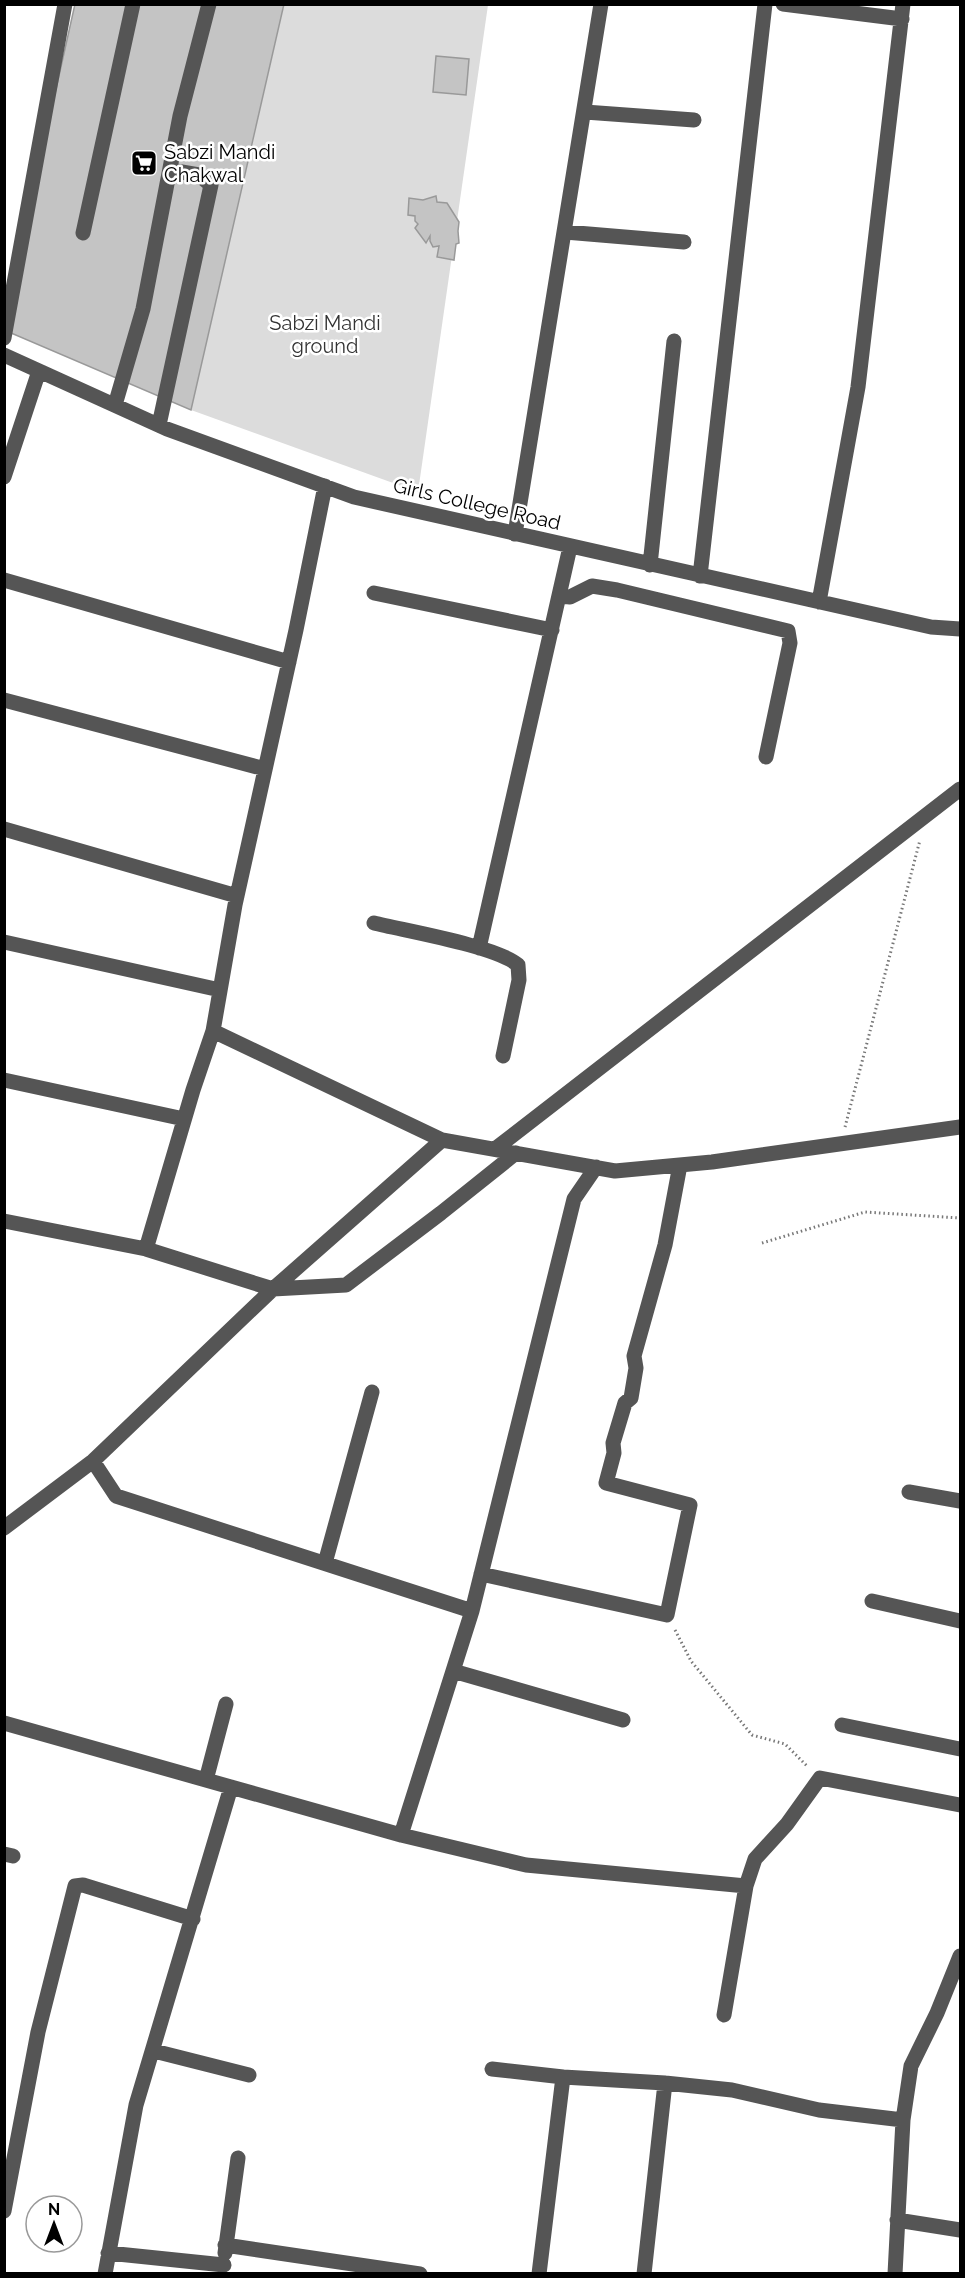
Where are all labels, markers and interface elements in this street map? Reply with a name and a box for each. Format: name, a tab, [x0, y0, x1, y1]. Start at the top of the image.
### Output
place label: Sabzi Mandi Chakwal	[164, 140, 275, 187]
supermarket icon: Sabzi Mandi Chakwal	[129, 148, 159, 178]
park label: Sabzi Mandi ground	[269, 311, 381, 358]
street label: Girls College Road	[391, 473, 563, 535]
north arrow	[24, 2194, 84, 2254]
text: N	[48, 2200, 60, 2219]

